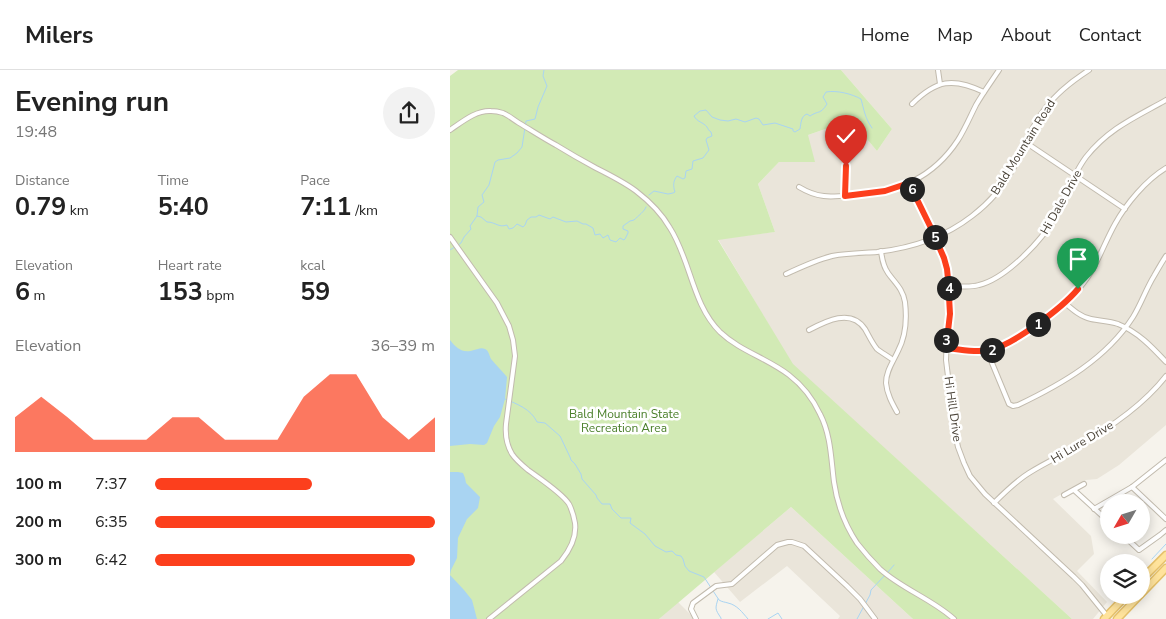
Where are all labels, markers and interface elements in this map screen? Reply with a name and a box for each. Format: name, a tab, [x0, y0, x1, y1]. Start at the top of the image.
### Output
text: Milers	[25, 19, 94, 51]
text: Home	[861, 23, 909, 47]
text: Map	[937, 23, 973, 47]
text: About	[1001, 23, 1051, 47]
text: Contact	[1079, 23, 1141, 47]
text: Evening run	[15, 83, 169, 121]
button: share	[383, 87, 435, 139]
street label: Bald Mountain Road	[987, 96, 1059, 198]
pin	[825, 115, 867, 166]
text: 19:48	[15, 121, 57, 143]
icon: check	[832, 122, 860, 150]
street label: Hi Dale Drive	[1037, 167, 1085, 237]
text: Distance	[15, 171, 69, 190]
text: Time	[158, 171, 189, 190]
text: Pace	[300, 171, 330, 190]
pin: 6	[900, 176, 924, 202]
text: 6	[908, 180, 917, 199]
text: 0.79	[15, 190, 66, 224]
text: 5:40	[158, 190, 209, 224]
text: 7:11	[300, 190, 352, 224]
text: km	[66, 201, 89, 220]
text: /km	[352, 201, 378, 220]
pin: 5	[922, 224, 948, 250]
text: 5	[931, 228, 940, 247]
pin	[1057, 238, 1099, 289]
icon: arrive	[1064, 245, 1092, 273]
text: Elevation	[15, 256, 73, 275]
text: Heart rate	[158, 256, 222, 275]
text: kcal	[300, 256, 325, 275]
text: 6	[15, 275, 30, 309]
text: 153	[158, 275, 203, 309]
text: 59	[300, 275, 330, 309]
pin: 4	[936, 276, 962, 300]
text: 4	[945, 279, 954, 298]
text: m	[30, 286, 46, 305]
text: bpm	[203, 286, 235, 305]
pin: 1	[1026, 312, 1050, 336]
text: 1	[1034, 315, 1043, 334]
pin: 3	[934, 328, 958, 352]
text: 3	[942, 331, 951, 350]
text: Elevation	[15, 335, 81, 357]
text: 36–39 m	[371, 335, 435, 357]
pin: 2	[980, 338, 1004, 362]
text: 2	[988, 341, 997, 360]
street label: Hi Hill Drive	[941, 375, 965, 443]
park label: Bald Mountain State Recreation Area	[569, 406, 679, 436]
street label: Hi Lure Drive	[1048, 417, 1116, 467]
text: 100 m	[15, 473, 62, 495]
text: 7:37	[95, 473, 127, 495]
north arrow	[1100, 494, 1150, 544]
map controls	[1100, 494, 1150, 604]
text: 200 m	[15, 511, 62, 533]
text: 6:35	[95, 511, 127, 533]
text: 300 m	[15, 549, 62, 571]
text: 6:42	[95, 549, 127, 571]
button: layers	[1100, 554, 1150, 604]

